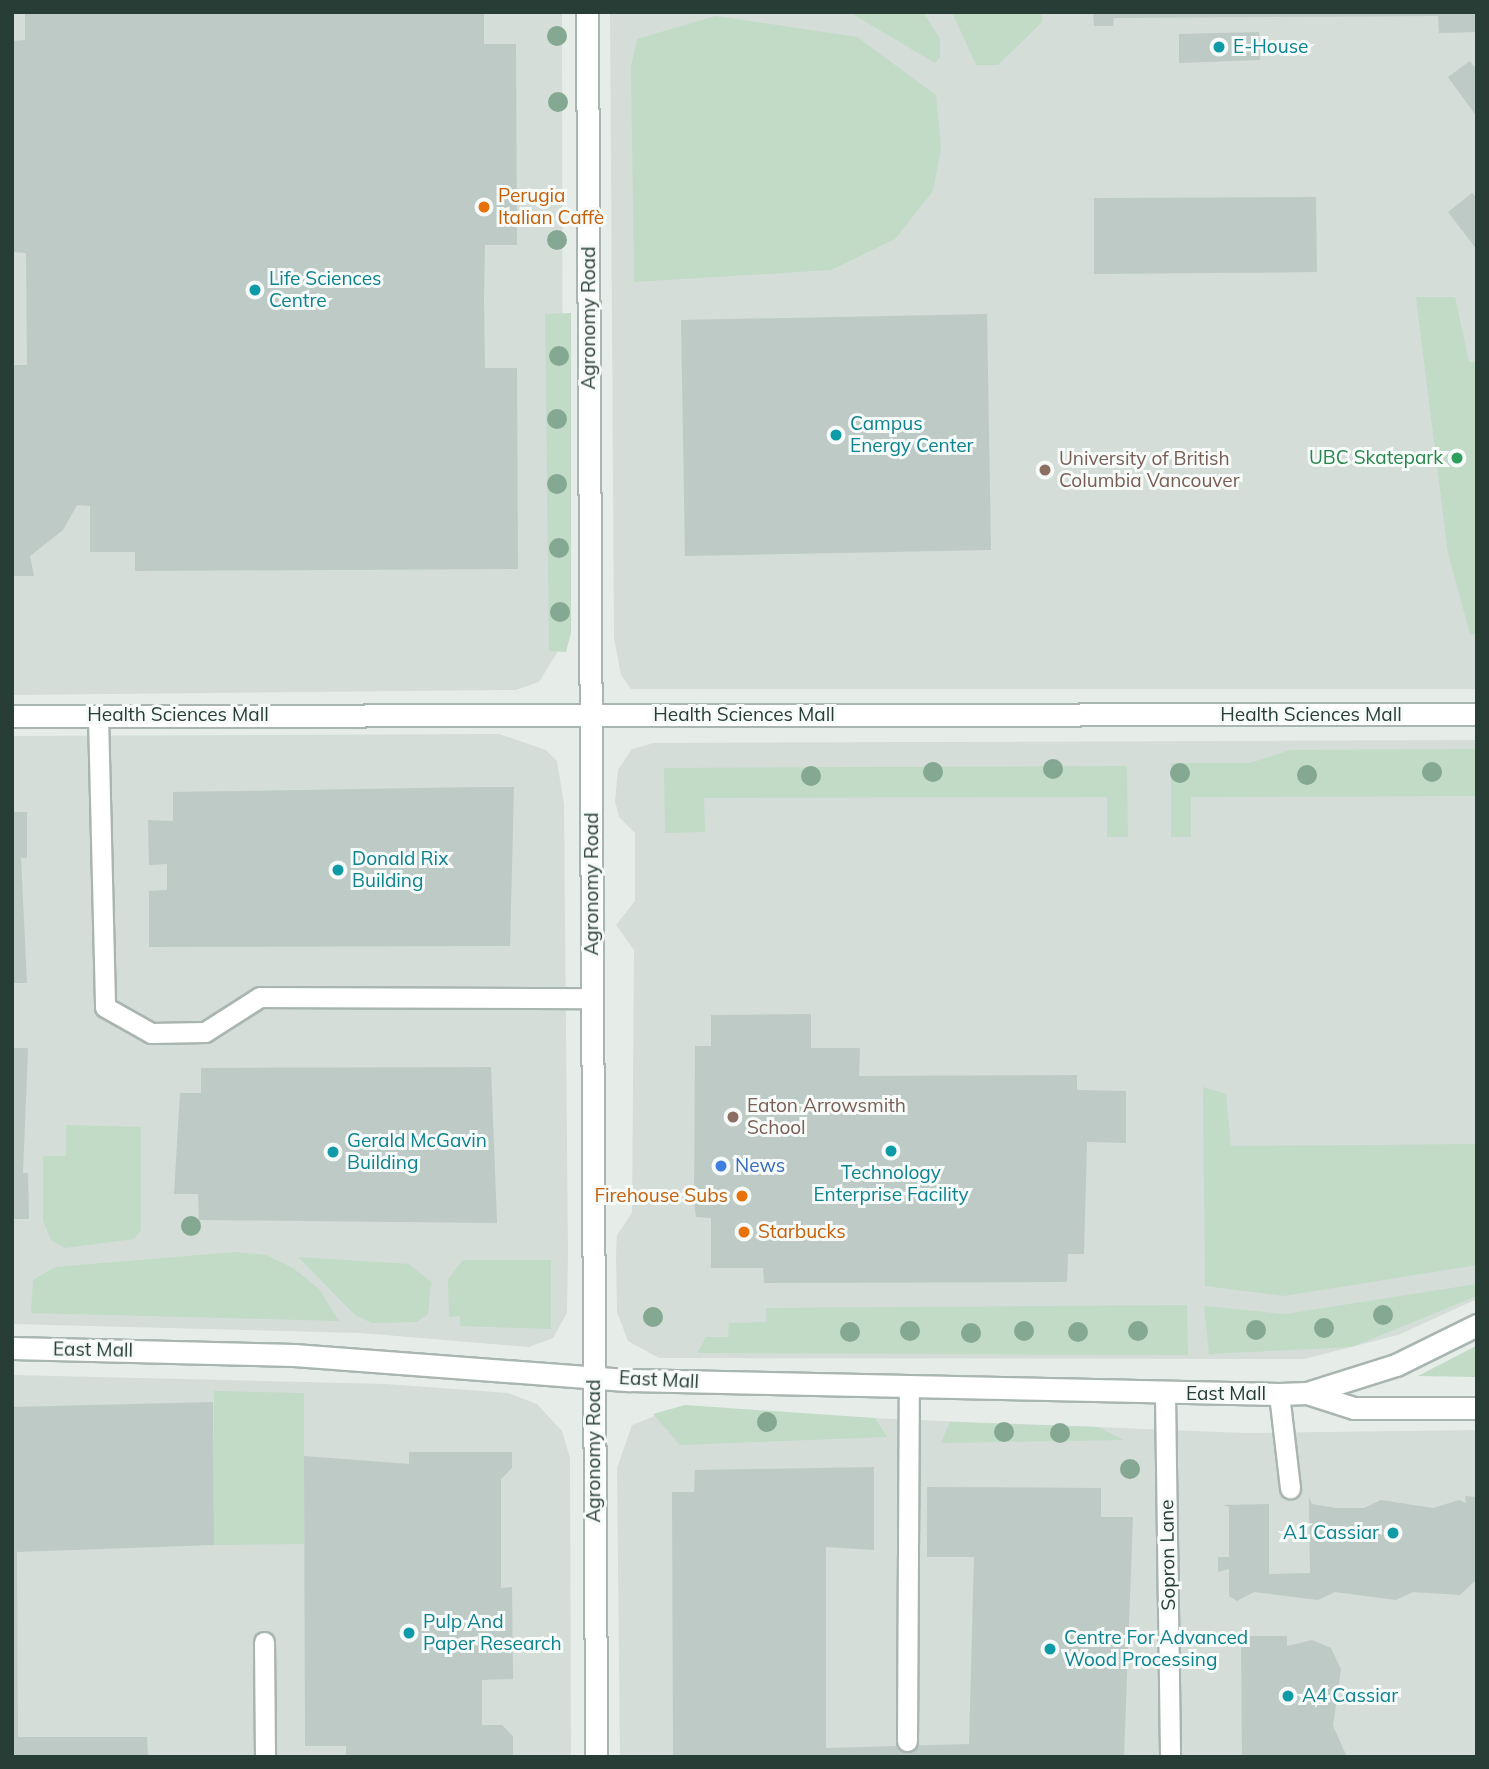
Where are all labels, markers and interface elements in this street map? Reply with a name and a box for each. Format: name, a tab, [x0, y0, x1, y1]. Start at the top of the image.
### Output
place label: E-House	[1233, 36, 1308, 58]
marker: E-House	[1211, 39, 1227, 55]
place label: Perugia Italian Caffè	[498, 185, 604, 229]
marker: Perugia Italian Caffè	[476, 199, 492, 215]
street label: Agronomy Road	[578, 246, 600, 390]
place label: Life Sciences Centre	[269, 268, 382, 312]
marker: Life Sciences Centre	[247, 282, 263, 298]
place label: Campus Energy Center	[850, 413, 974, 457]
marker: Campus Energy Center	[828, 427, 844, 443]
place label: UBC Skatepark	[1309, 447, 1443, 469]
place label: University of British Columbia Vancouver	[1059, 448, 1240, 492]
marker: UBC Skatepark	[1449, 450, 1465, 466]
marker: University of British Columbia Vancouver	[1037, 462, 1053, 478]
street label: Health Sciences Mall	[87, 704, 269, 726]
street label: Health Sciences Mall	[653, 704, 835, 726]
street label: Health Sciences Mall	[1220, 704, 1402, 726]
street label: Agronomy Road	[581, 812, 603, 956]
place label: Donald Rix Building	[352, 848, 448, 892]
marker: Donald Rix Building	[330, 862, 346, 878]
place label: Eaton Arrowsmith School	[747, 1095, 906, 1139]
marker: Eaton Arrowsmith School	[725, 1109, 741, 1125]
place label: Gerald McGavin Building	[347, 1130, 487, 1174]
marker: Technology Enterprise Facility	[883, 1143, 899, 1159]
marker: Gerald McGavin Building	[325, 1144, 341, 1160]
place label: News	[735, 1155, 785, 1177]
marker: News	[713, 1158, 729, 1174]
place label: Technology Enterprise Facility	[813, 1162, 969, 1206]
place label: Firehouse Subs	[594, 1185, 728, 1207]
marker: Firehouse Subs	[734, 1188, 750, 1204]
place label: Starbucks	[758, 1221, 846, 1243]
marker: Starbucks	[736, 1224, 752, 1240]
street label: East Mall	[53, 1338, 133, 1362]
street label: East Mall	[618, 1367, 700, 1393]
street label: Agronomy Road	[583, 1379, 605, 1523]
street label: East Mall	[1186, 1383, 1266, 1405]
street label: Sopron Lane	[1156, 1499, 1180, 1611]
place label: A1 Cassiar	[1283, 1522, 1379, 1544]
marker: A1 Cassiar	[1385, 1525, 1401, 1541]
place label: Pulp And Paper Research	[423, 1611, 562, 1655]
marker: Pulp And Paper Research	[401, 1625, 417, 1641]
place label: Centre For Advanced Wood Processing	[1064, 1627, 1248, 1671]
marker: Centre For Advanced Wood Processing	[1042, 1641, 1058, 1657]
place label: A4 Cassiar	[1302, 1685, 1398, 1707]
marker: A4 Cassiar	[1280, 1688, 1296, 1704]

